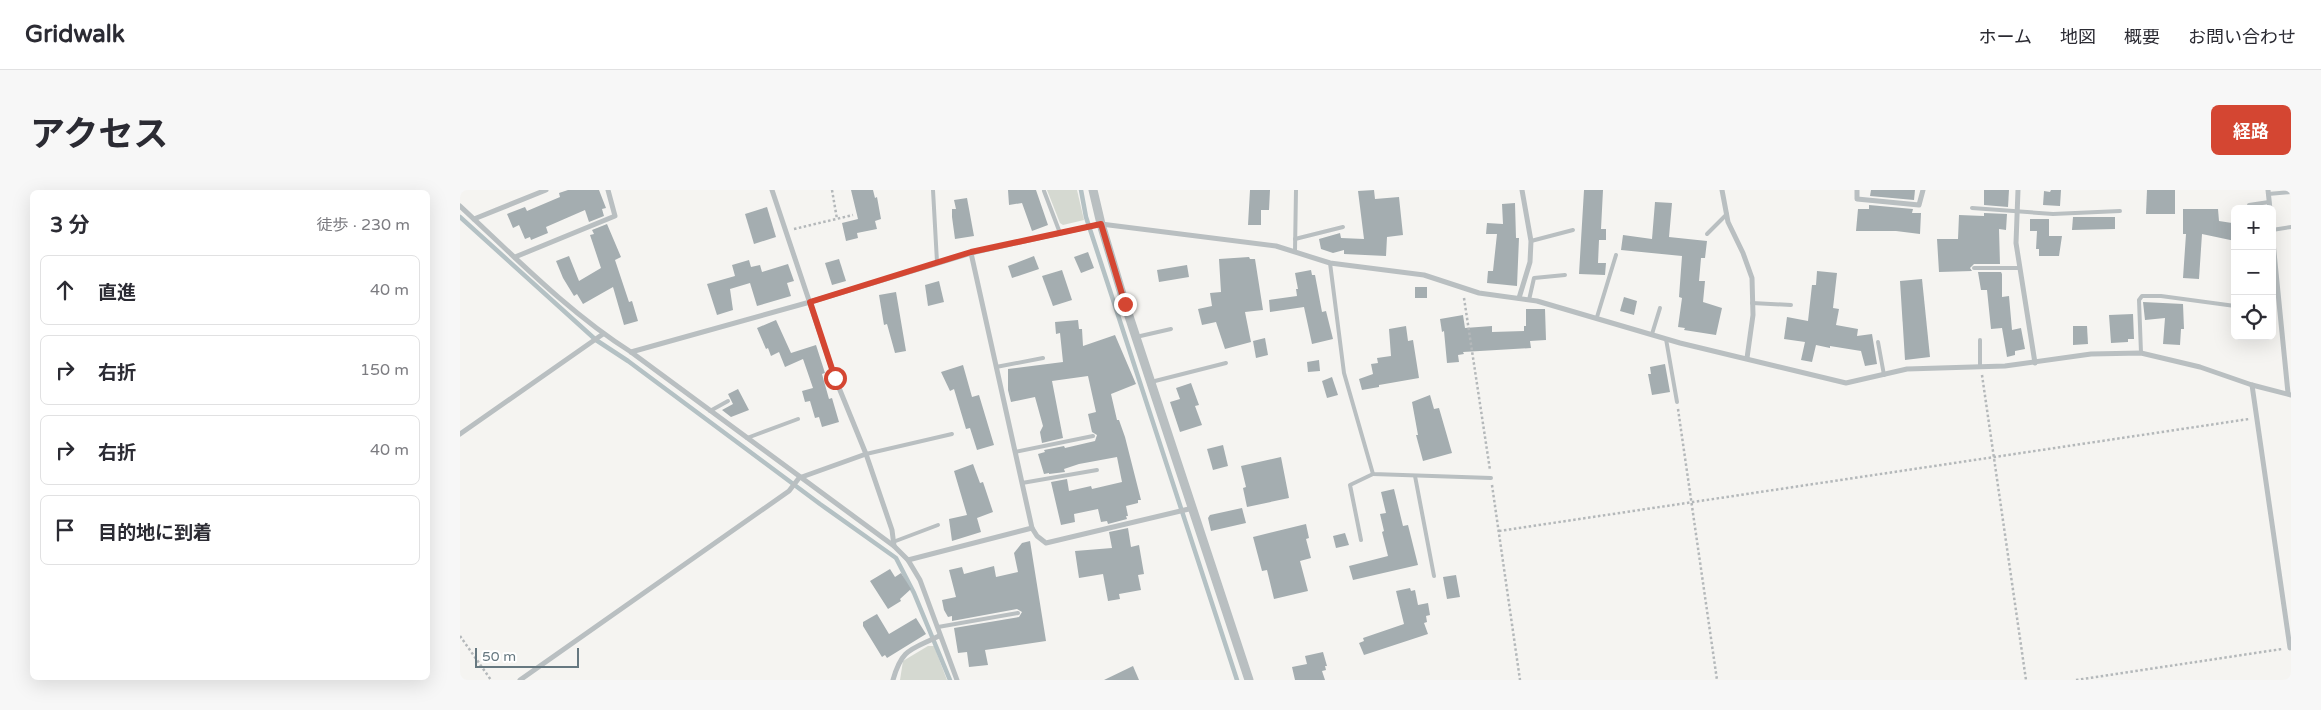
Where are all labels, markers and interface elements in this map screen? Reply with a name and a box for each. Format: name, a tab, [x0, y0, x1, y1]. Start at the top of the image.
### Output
text: Gridwalk	[25, 20, 125, 49]
text: ホーム	[1979, 26, 2032, 48]
text: 地図	[2060, 26, 2096, 48]
text: 概要	[2124, 26, 2160, 48]
text: お問い合わせ	[2188, 26, 2296, 48]
button: 経路	[2211, 105, 2291, 155]
text: アクセス	[30, 114, 168, 156]
map controls	[2231, 205, 2276, 340]
button: +	[2231, 205, 2276, 250]
text: 3 分	[50, 213, 90, 238]
text: 徒歩 · 230 m	[317, 215, 410, 235]
button: −	[2231, 250, 2276, 295]
icon: ahead	[51, 276, 79, 304]
text: 40 m	[370, 280, 409, 300]
text: 直進	[98, 282, 136, 304]
route end	[1114, 293, 1137, 316]
button: locate	[2231, 295, 2276, 340]
icon: right	[51, 356, 79, 384]
text: 150 m	[360, 360, 409, 380]
text: 右折	[98, 362, 136, 384]
route start	[824, 367, 847, 390]
icon: right	[51, 436, 79, 464]
text: 40 m	[370, 440, 409, 460]
text: 右折	[98, 442, 136, 464]
icon: arrive	[51, 516, 79, 544]
text: 目的地に到着	[98, 522, 212, 544]
scale bar	[475, 645, 579, 668]
text: 50 m	[482, 648, 516, 665]

